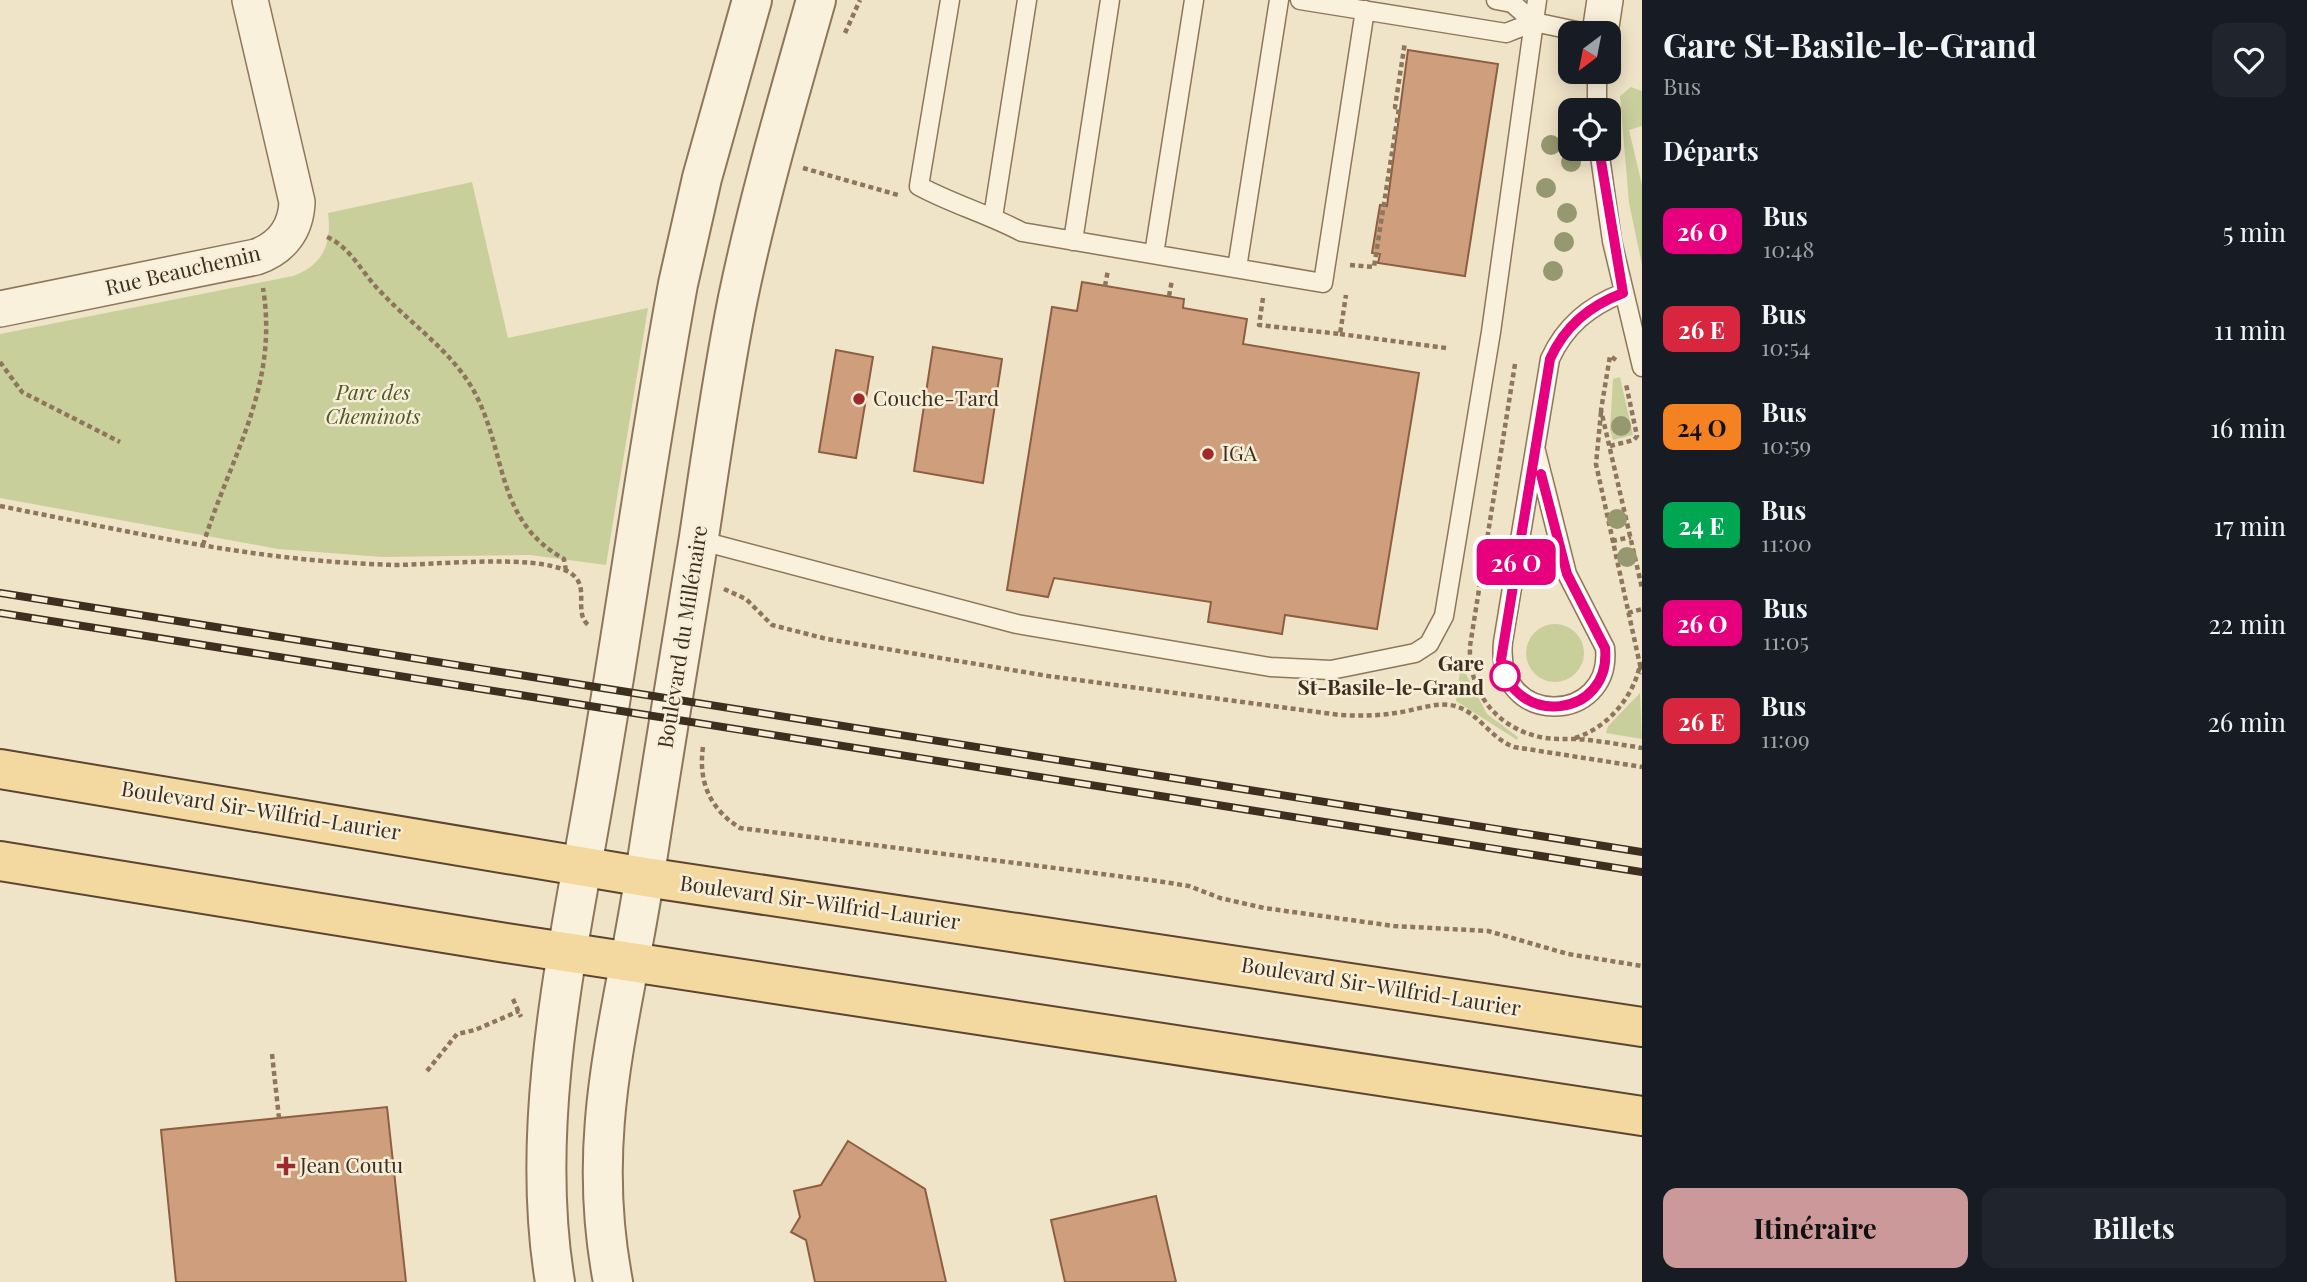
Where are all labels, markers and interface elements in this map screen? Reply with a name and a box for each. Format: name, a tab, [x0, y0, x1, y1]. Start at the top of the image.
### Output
north arrow	[1558, 21, 1620, 84]
map controls	[1558, 21, 1621, 161]
text: Gare St-Basile-le-Grand	[1663, 22, 2037, 66]
button: heart	[2212, 23, 2286, 97]
text: Bus	[1663, 70, 1701, 101]
button: locate	[1558, 98, 1621, 161]
text: Départs	[1663, 133, 1759, 168]
text: Bus	[1763, 198, 1808, 233]
text: 5 min	[2223, 214, 2286, 249]
text: 26 O	[1677, 215, 1728, 247]
text: 10:48	[1763, 233, 1814, 264]
street label: Rue Beauchemin	[102, 237, 263, 301]
text: Bus	[1761, 296, 1806, 331]
text: 11 min	[2214, 312, 2286, 347]
text: 26 E	[1678, 313, 1725, 345]
text: 10:54	[1761, 331, 1810, 362]
park label: Parc des Cheminots	[325, 377, 421, 429]
place label: Couche-Tard	[873, 383, 999, 411]
marker: Couche-Tard	[851, 391, 867, 407]
text: Bus	[1762, 394, 1807, 429]
text: 16 min	[2210, 410, 2286, 445]
text: 24 O	[1677, 411, 1727, 443]
text: 10:59	[1762, 429, 1811, 460]
place label: IGA	[1222, 438, 1258, 466]
marker: IGA	[1200, 446, 1216, 462]
text: Bus	[1761, 492, 1806, 527]
text: 17 min	[2213, 508, 2286, 543]
text: 24 E	[1679, 509, 1724, 541]
street label: Boulevard du Millénaire	[650, 523, 712, 750]
text: 11:00	[1761, 527, 1812, 558]
line badge: 26 O	[1467, 539, 1565, 585]
text: 26 O	[1491, 546, 1541, 578]
text: Bus	[1763, 590, 1808, 625]
text: 22 min	[2208, 606, 2286, 641]
text: 26 O	[1677, 607, 1728, 639]
text: 11:05	[1763, 625, 1809, 656]
place label: Gare St-Basile-le-Grand	[1298, 648, 1484, 700]
marker: Gare St-Basile-le-Grand	[1490, 661, 1520, 691]
text: Bus	[1761, 688, 1806, 723]
text: 26 min	[2207, 704, 2286, 739]
text: 26 E	[1678, 705, 1725, 737]
text: 11:09	[1761, 723, 1810, 754]
street label: Boulevard Sir-Wilfrid-Laurier	[119, 773, 404, 845]
street label: Boulevard Sir-Wilfrid-Laurier	[678, 867, 963, 935]
street label: Boulevard Sir-Wilfrid-Laurier	[1239, 949, 1524, 1021]
place label: Jean Coutu	[299, 1150, 403, 1178]
marker: Jean Coutu	[278, 1158, 294, 1174]
button: Itinéraire	[1663, 1188, 1968, 1268]
button: Billets	[1982, 1188, 2286, 1268]

